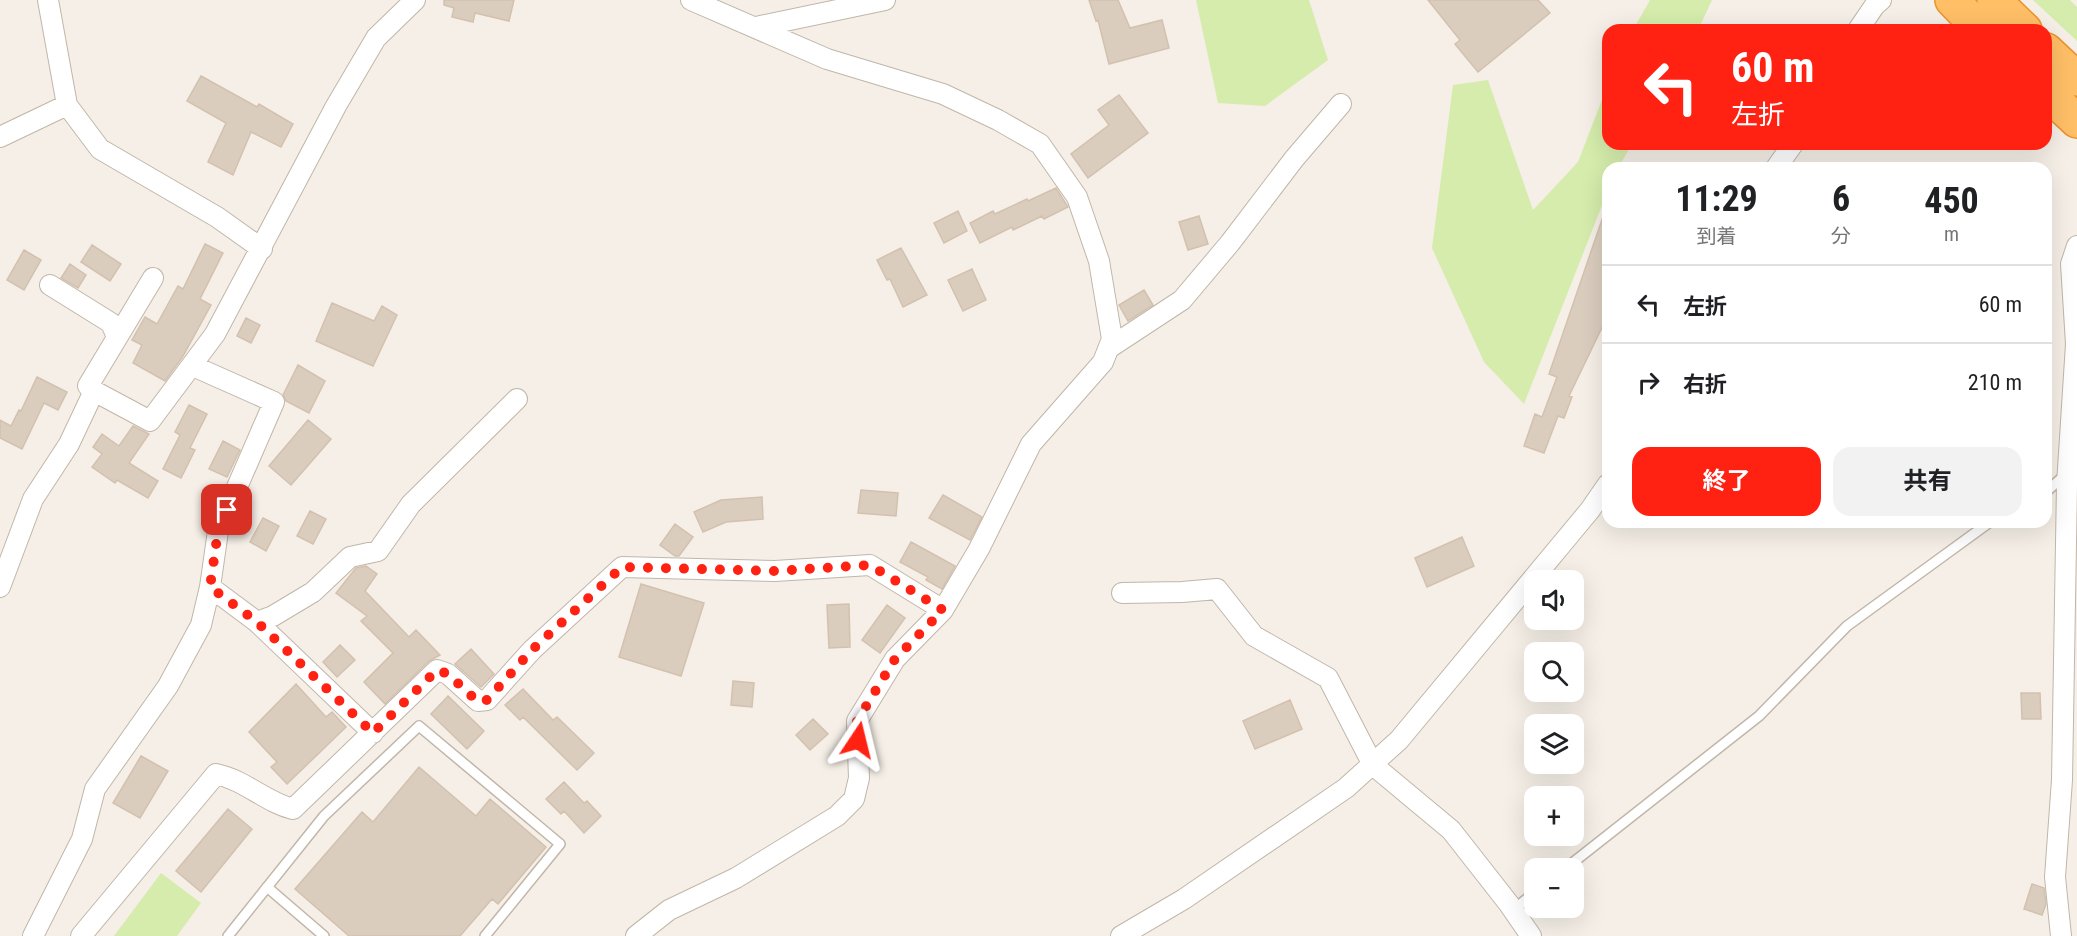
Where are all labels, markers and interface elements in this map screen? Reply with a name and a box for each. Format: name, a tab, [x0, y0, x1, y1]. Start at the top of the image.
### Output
text: 60 m	[1731, 43, 1814, 92]
icon: left	[1632, 48, 1710, 126]
text: 左折	[1731, 99, 1785, 131]
text: 11:29	[1675, 178, 1758, 220]
text: 6	[1832, 178, 1850, 220]
text: 450	[1924, 180, 1979, 222]
text: m	[1944, 222, 1959, 246]
text: 到着	[1697, 224, 1737, 248]
text: 分	[1831, 224, 1851, 248]
icon: left	[1632, 288, 1665, 321]
text: 60 m	[1979, 292, 2022, 317]
text: 左折	[1683, 294, 1727, 319]
icon: right	[1632, 366, 1665, 399]
text: 210 m	[1968, 370, 2022, 395]
text: 右折	[1683, 372, 1727, 397]
button: 終了	[1632, 447, 1821, 516]
button: 共有	[1833, 447, 2022, 516]
pin	[201, 484, 252, 535]
icon: arrive	[210, 493, 243, 526]
map controls	[1524, 570, 1584, 918]
button: sound	[1524, 570, 1584, 630]
button: search	[1524, 642, 1584, 702]
position arrow	[826, 708, 890, 772]
button: layers	[1524, 714, 1584, 774]
button: +	[1524, 786, 1584, 846]
button: −	[1524, 858, 1584, 918]

